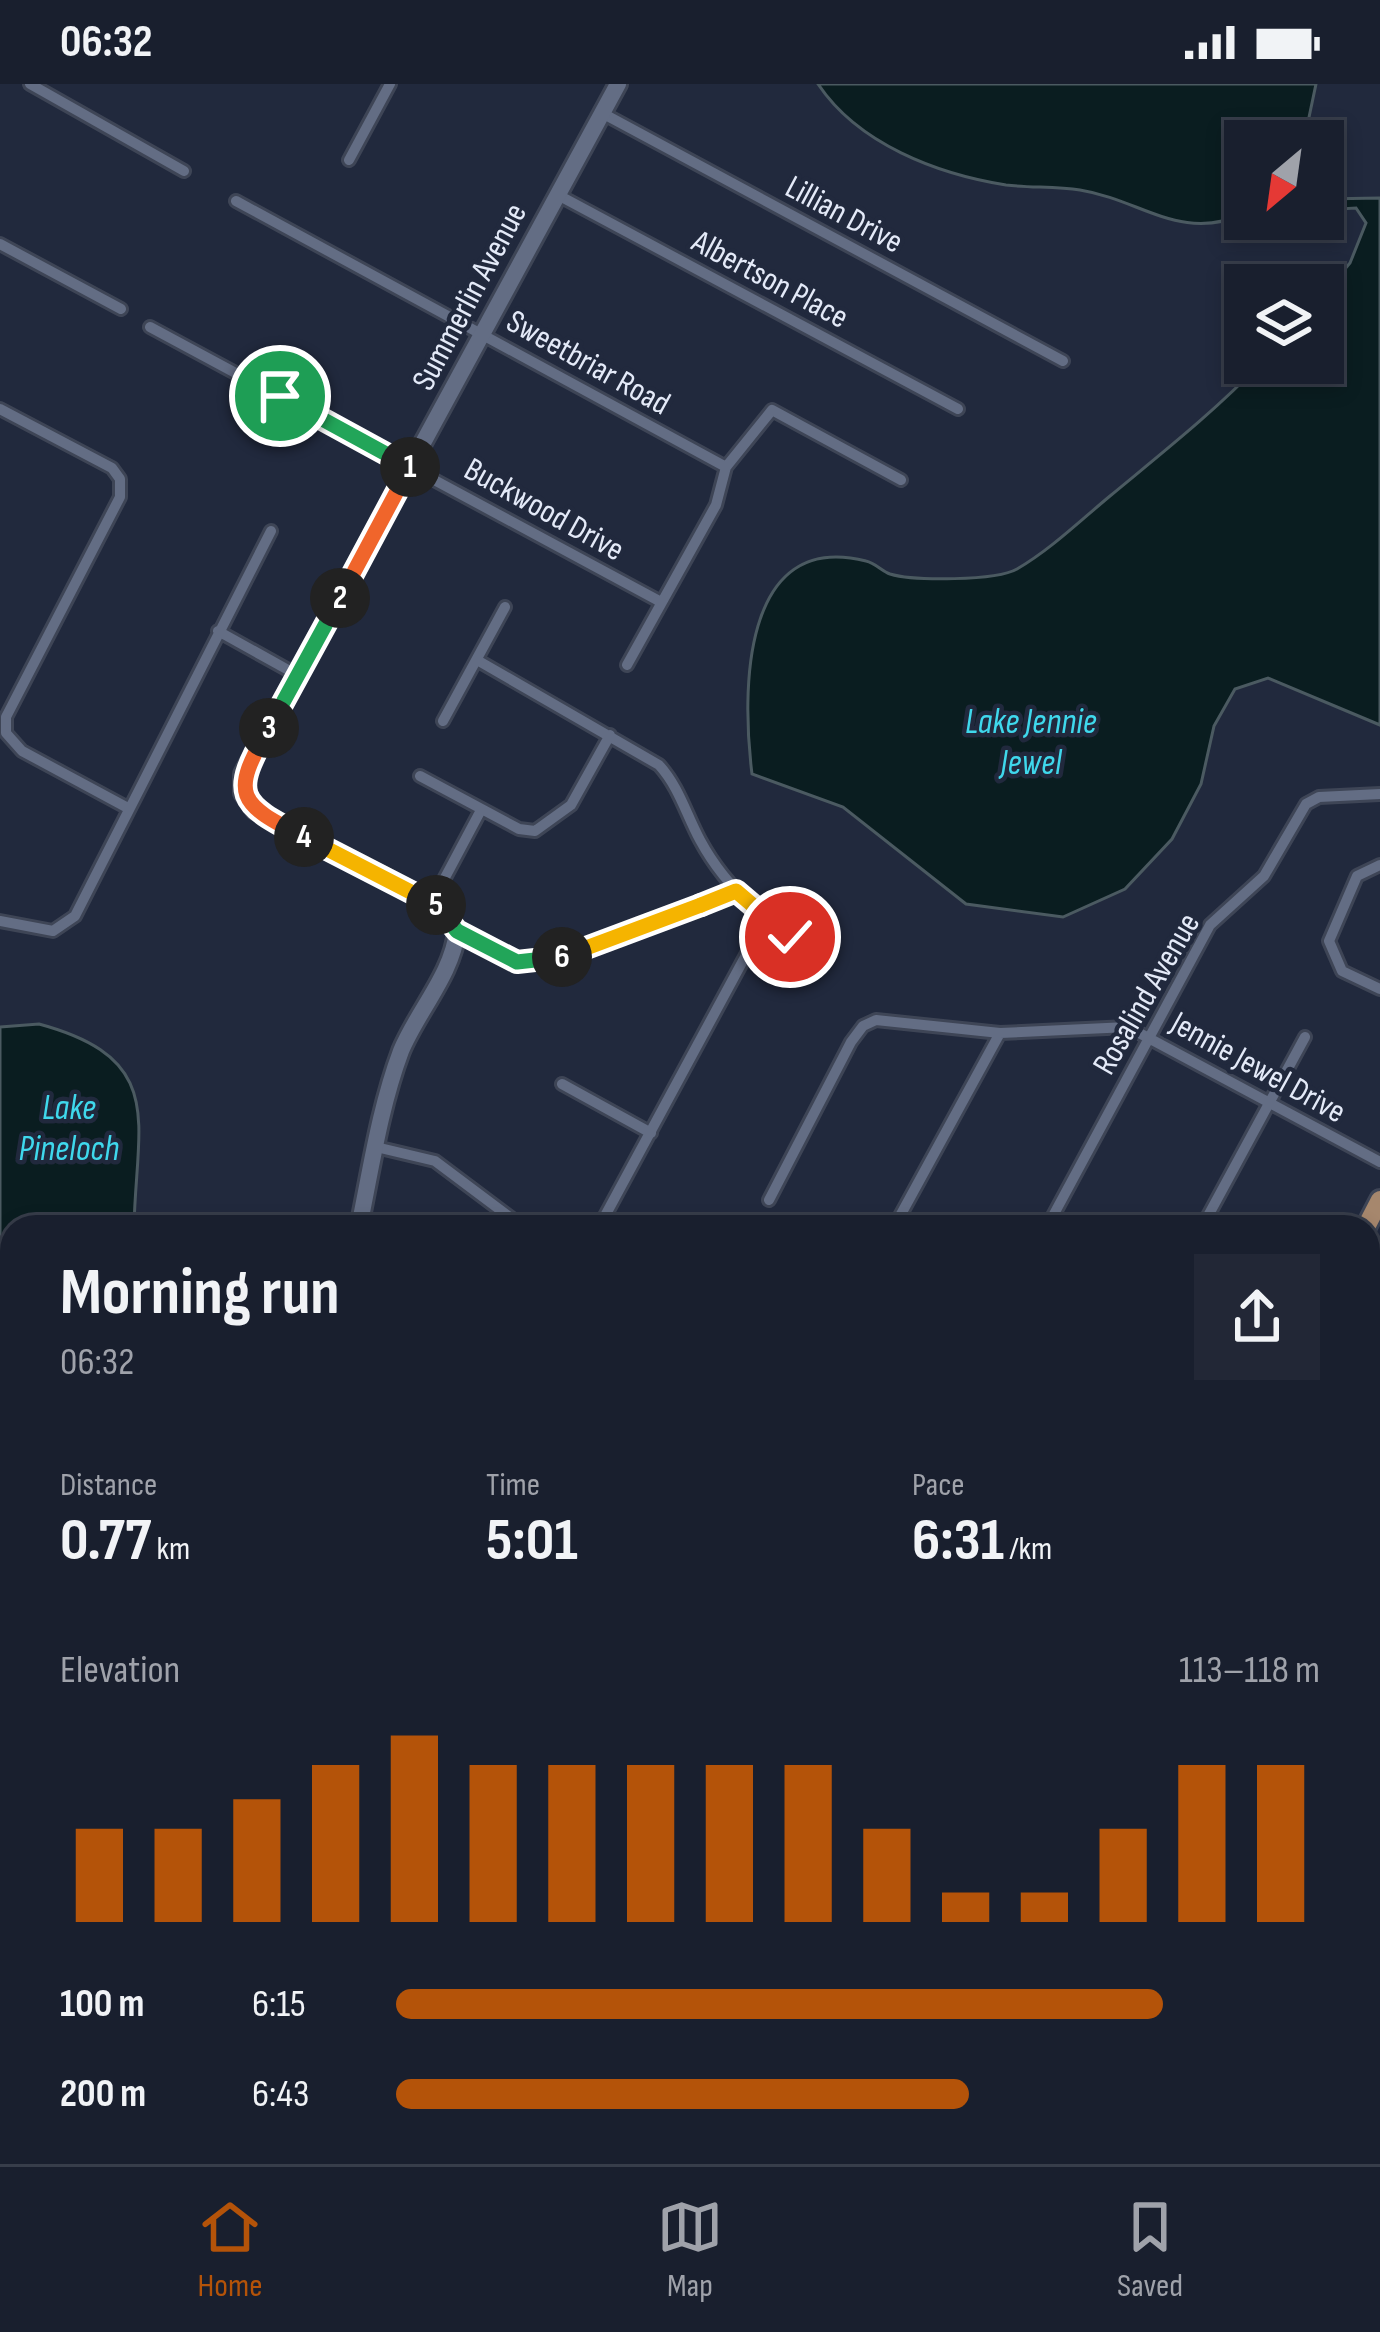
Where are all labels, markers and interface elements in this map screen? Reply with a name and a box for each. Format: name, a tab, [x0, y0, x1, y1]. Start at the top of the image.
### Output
text: 06:32	[60, 15, 153, 70]
north arrow	[1224, 120, 1344, 240]
map controls	[1224, 120, 1344, 384]
street label: Lillian Drive	[779, 167, 910, 262]
street label: Summerlin Avenue	[404, 197, 536, 397]
street label: Albertson Place	[684, 221, 855, 338]
button: layers	[1224, 264, 1344, 384]
street label: Sweetbriar Road	[499, 301, 677, 424]
pin	[229, 345, 331, 447]
icon: arrive	[247, 363, 313, 429]
pin: 1	[380, 437, 440, 497]
text: 1	[404, 447, 416, 487]
street label: Buckwood Drive	[457, 449, 631, 570]
pin: 2	[310, 568, 370, 628]
text: 2	[333, 578, 347, 618]
pin: 3	[239, 698, 299, 758]
water label: Lake Jennie Jewel	[965, 701, 1097, 785]
text: 3	[262, 708, 276, 748]
pin: 4	[274, 807, 334, 867]
text: 4	[296, 817, 312, 857]
pin: 5	[406, 875, 466, 935]
text: 5	[429, 885, 443, 925]
pin	[739, 886, 841, 988]
icon: check	[757, 904, 823, 970]
street label: Rosalind Avenue	[1084, 906, 1209, 1082]
pin: 6	[532, 927, 592, 987]
text: 6	[554, 937, 570, 977]
street label: Jennie Jewel Drive	[1163, 1003, 1352, 1132]
water label: Lake Pineloch	[19, 1087, 119, 1171]
text: Morning run	[60, 1254, 340, 1333]
button: share	[1194, 1254, 1320, 1380]
text: 06:32	[60, 1339, 134, 1386]
text: Distance	[60, 1465, 157, 1505]
text: Time	[486, 1465, 540, 1505]
text: Pace	[912, 1465, 965, 1505]
text: 0.77	[60, 1505, 151, 1577]
text: 5:01	[486, 1505, 578, 1577]
text: 6:31	[912, 1505, 1004, 1577]
text: km	[151, 1529, 190, 1569]
text: /km	[1004, 1529, 1052, 1569]
text: Elevation	[60, 1647, 180, 1694]
text: 113–118 m	[1179, 1647, 1320, 1694]
text: 100 m	[60, 1981, 144, 2028]
text: 6:15	[252, 1981, 306, 2028]
text: 200 m	[60, 2071, 146, 2118]
text: 6:43	[252, 2071, 309, 2118]
tab: Home	[197, 2194, 263, 2306]
tab: Map	[657, 2194, 723, 2306]
tab: Saved	[1117, 2194, 1183, 2306]

